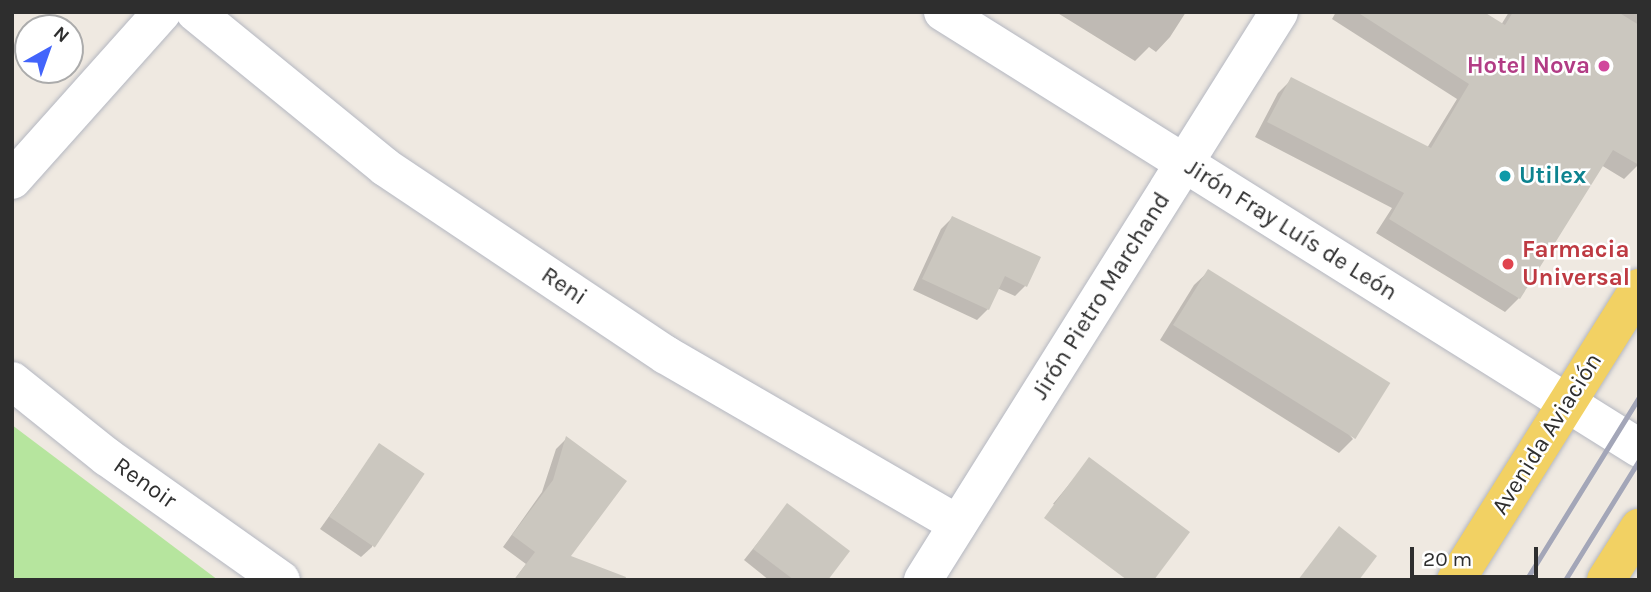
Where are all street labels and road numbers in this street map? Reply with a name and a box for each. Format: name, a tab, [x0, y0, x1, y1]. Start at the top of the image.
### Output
street label: Jirón Fray Luís de León	[1180, 153, 1402, 307]
street label: Jirón Pietro Marchand	[1025, 187, 1177, 405]
street label: Reni	[536, 260, 592, 312]
street label: Avenida Aviación	[1486, 348, 1608, 520]
street label: Renoir	[108, 451, 182, 515]

